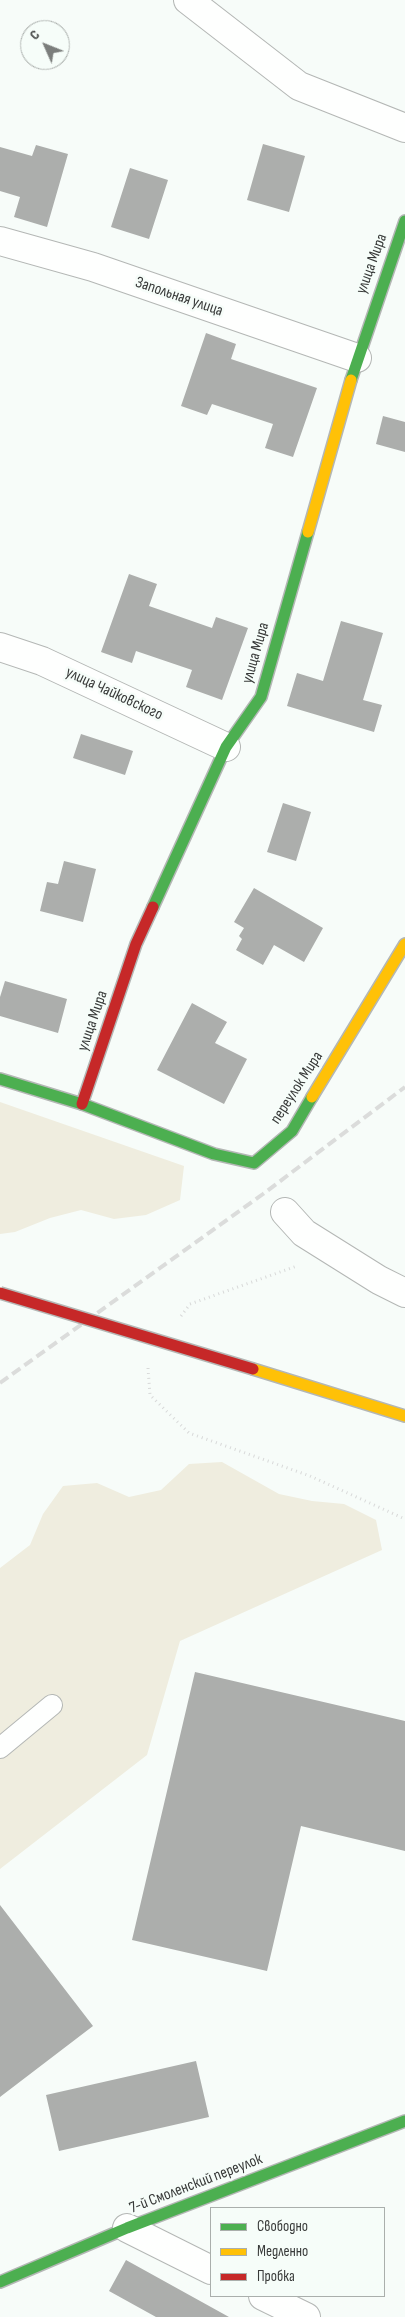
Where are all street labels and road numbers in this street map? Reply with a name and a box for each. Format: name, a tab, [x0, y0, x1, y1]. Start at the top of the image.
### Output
street label: улица Мира	[352, 231, 392, 297]
street label: Запольная улица	[133, 273, 225, 321]
street label: улица Мира	[238, 620, 274, 686]
street label: улица Чайковского	[62, 663, 166, 725]
street label: улица Мира	[74, 988, 112, 1054]
street label: переулок Мира	[267, 1048, 327, 1128]
street label: 7-й Смоленский переулок	[127, 2150, 265, 2218]

